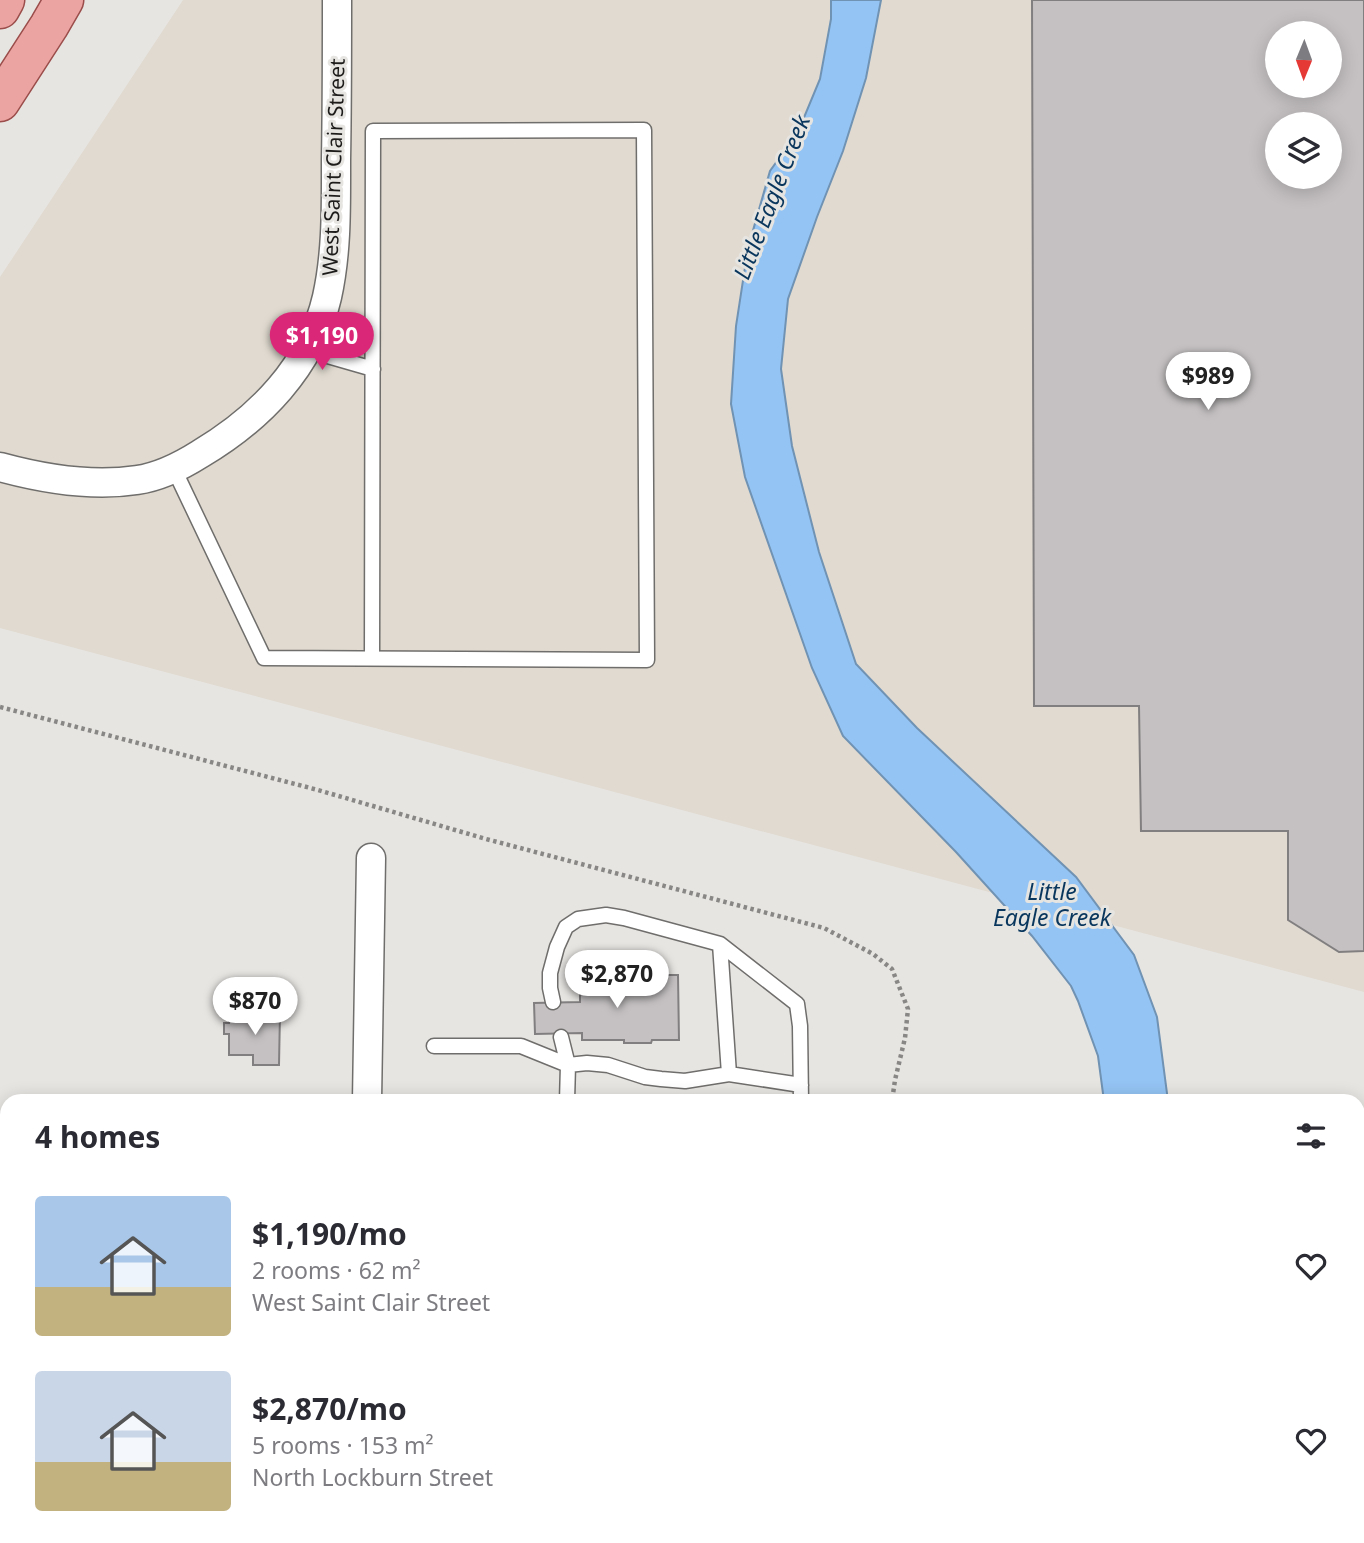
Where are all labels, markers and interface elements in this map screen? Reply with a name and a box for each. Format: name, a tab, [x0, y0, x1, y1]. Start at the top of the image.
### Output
north arrow	[1265, 21, 1342, 98]
map controls	[1265, 21, 1342, 189]
street label: West Saint Clair Street	[315, 57, 351, 276]
water label: Little Eagle Creek	[725, 109, 818, 284]
button: layers	[1265, 112, 1342, 189]
pin: $1,190	[265, 312, 379, 372]
text: $1,190	[286, 319, 358, 351]
pin: $989	[1167, 352, 1249, 412]
text: $989	[1182, 359, 1234, 391]
water label: Little Eagle Creek	[993, 875, 1113, 933]
pin: $2,870	[560, 950, 674, 1010]
text: $2,870	[581, 957, 653, 989]
pin: $870	[214, 978, 296, 1037]
text: $870	[229, 984, 281, 1016]
text: 4 homes	[35, 1116, 160, 1157]
icon: filters	[1292, 1117, 1330, 1155]
text: $1,190/mo	[252, 1213, 407, 1254]
icon: home	[91, 1224, 175, 1308]
icon: heart	[1292, 1247, 1330, 1285]
text: 2 rooms · 62 m²	[252, 1254, 421, 1286]
text: West Saint Clair Street	[252, 1286, 490, 1318]
text: $2,870/mo	[252, 1388, 407, 1429]
icon: home	[91, 1399, 175, 1483]
icon: heart	[1292, 1422, 1330, 1460]
text: 5 rooms · 153 m²	[252, 1429, 434, 1461]
text: North Lockburn Street	[252, 1461, 493, 1493]

